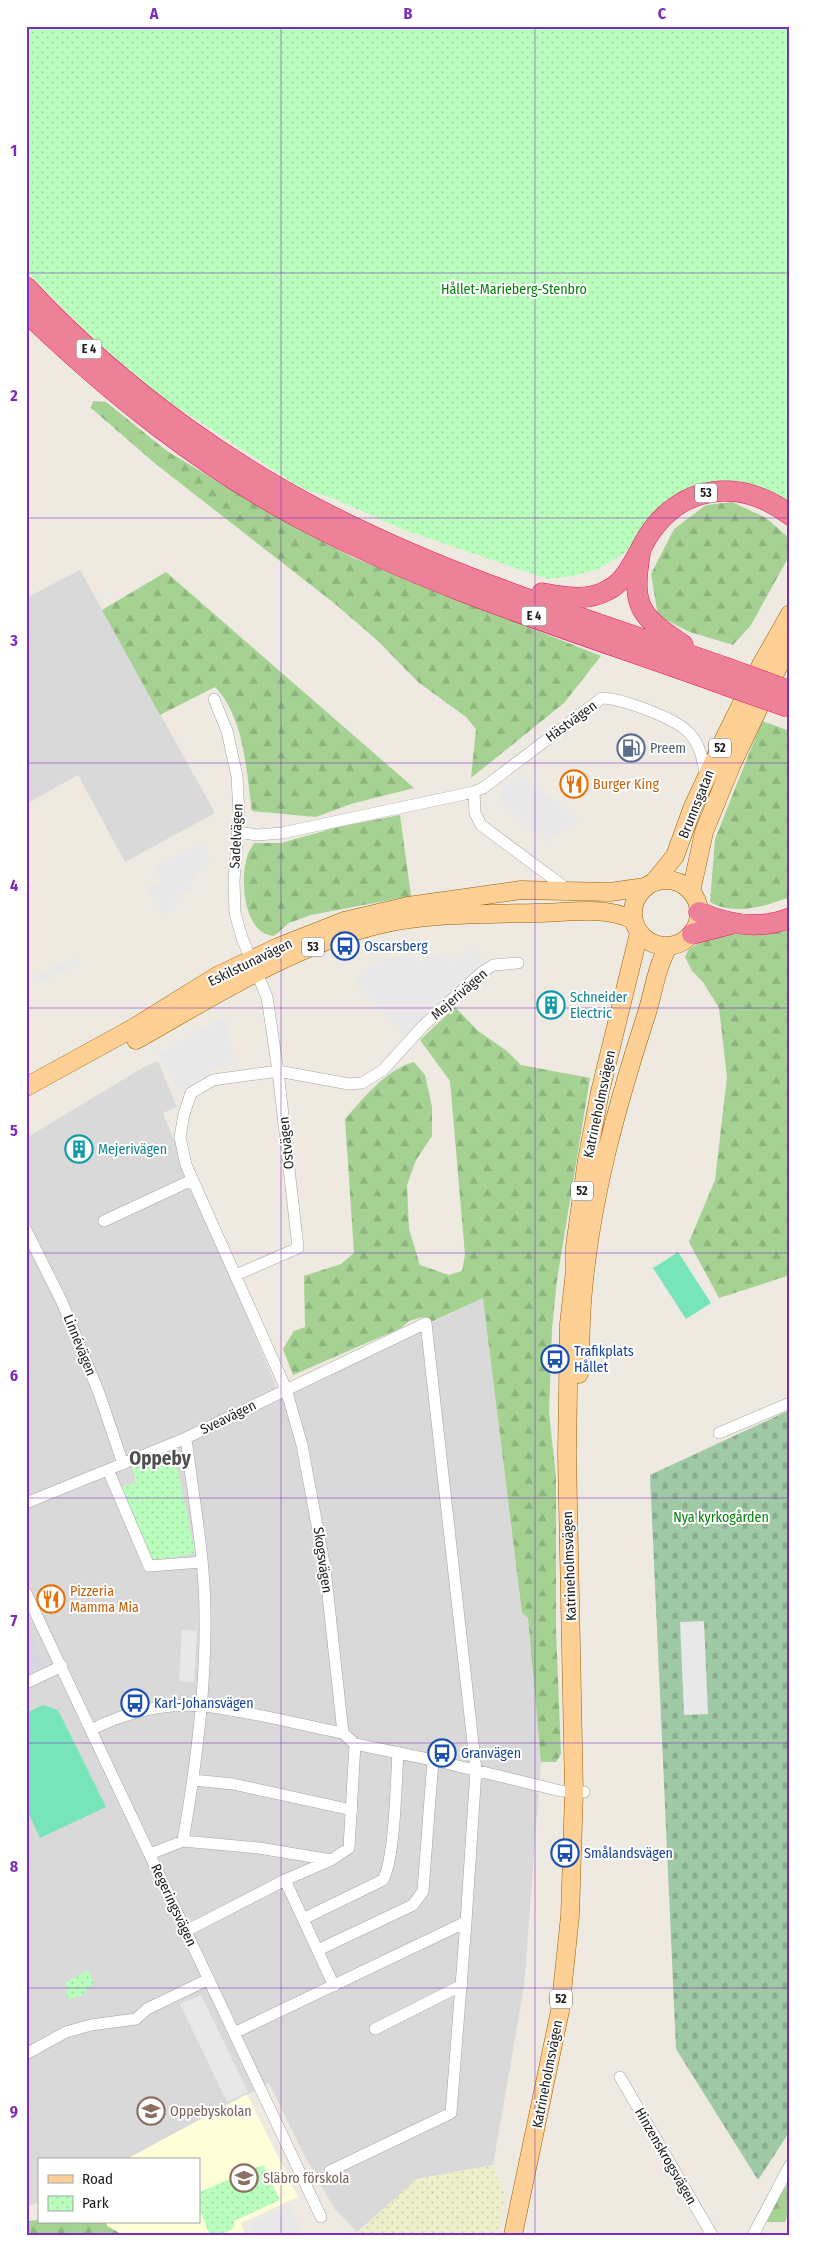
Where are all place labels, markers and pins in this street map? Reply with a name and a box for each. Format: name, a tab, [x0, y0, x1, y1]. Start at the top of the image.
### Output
fuel station icon: Preem	[616, 733, 646, 763]
place label: Preem	[650, 740, 686, 757]
restaurant icon: Burger King	[559, 769, 589, 799]
place label: Burger King	[593, 776, 659, 793]
bus stop icon: Oscarsberg	[330, 931, 360, 961]
place label: Oscarsberg	[364, 938, 428, 955]
place label: Schneider Electric	[570, 989, 628, 1022]
building icon: Schneider Electric	[536, 990, 566, 1020]
building icon: Mejerivägen	[64, 1134, 94, 1164]
place label: Mejerivägen	[98, 1141, 167, 1158]
place label: Trafikplats Hållet	[574, 1343, 634, 1376]
bus stop icon: Trafikplats Hållet	[540, 1344, 570, 1374]
place label: Pizzeria Mamma Mia	[70, 1583, 139, 1616]
restaurant icon: Pizzeria Mamma Mia	[36, 1584, 66, 1614]
bus stop icon: Karl-Johansvägen	[120, 1688, 150, 1718]
place label: Karl-Johansvägen	[154, 1695, 254, 1712]
bus stop icon: Granvägen	[427, 1738, 457, 1768]
place label: Granvägen	[461, 1745, 521, 1762]
bus stop icon: Smålandsvägen	[550, 1838, 580, 1868]
place label: Smålandsvägen	[584, 1845, 673, 1862]
school or university icon: Oppebyskolan	[136, 2096, 166, 2126]
place label: Oppebyskolan	[170, 2103, 252, 2120]
school or university icon: Släbro förskola	[229, 2163, 259, 2193]
place label: Släbro förskola	[263, 2170, 350, 2187]

